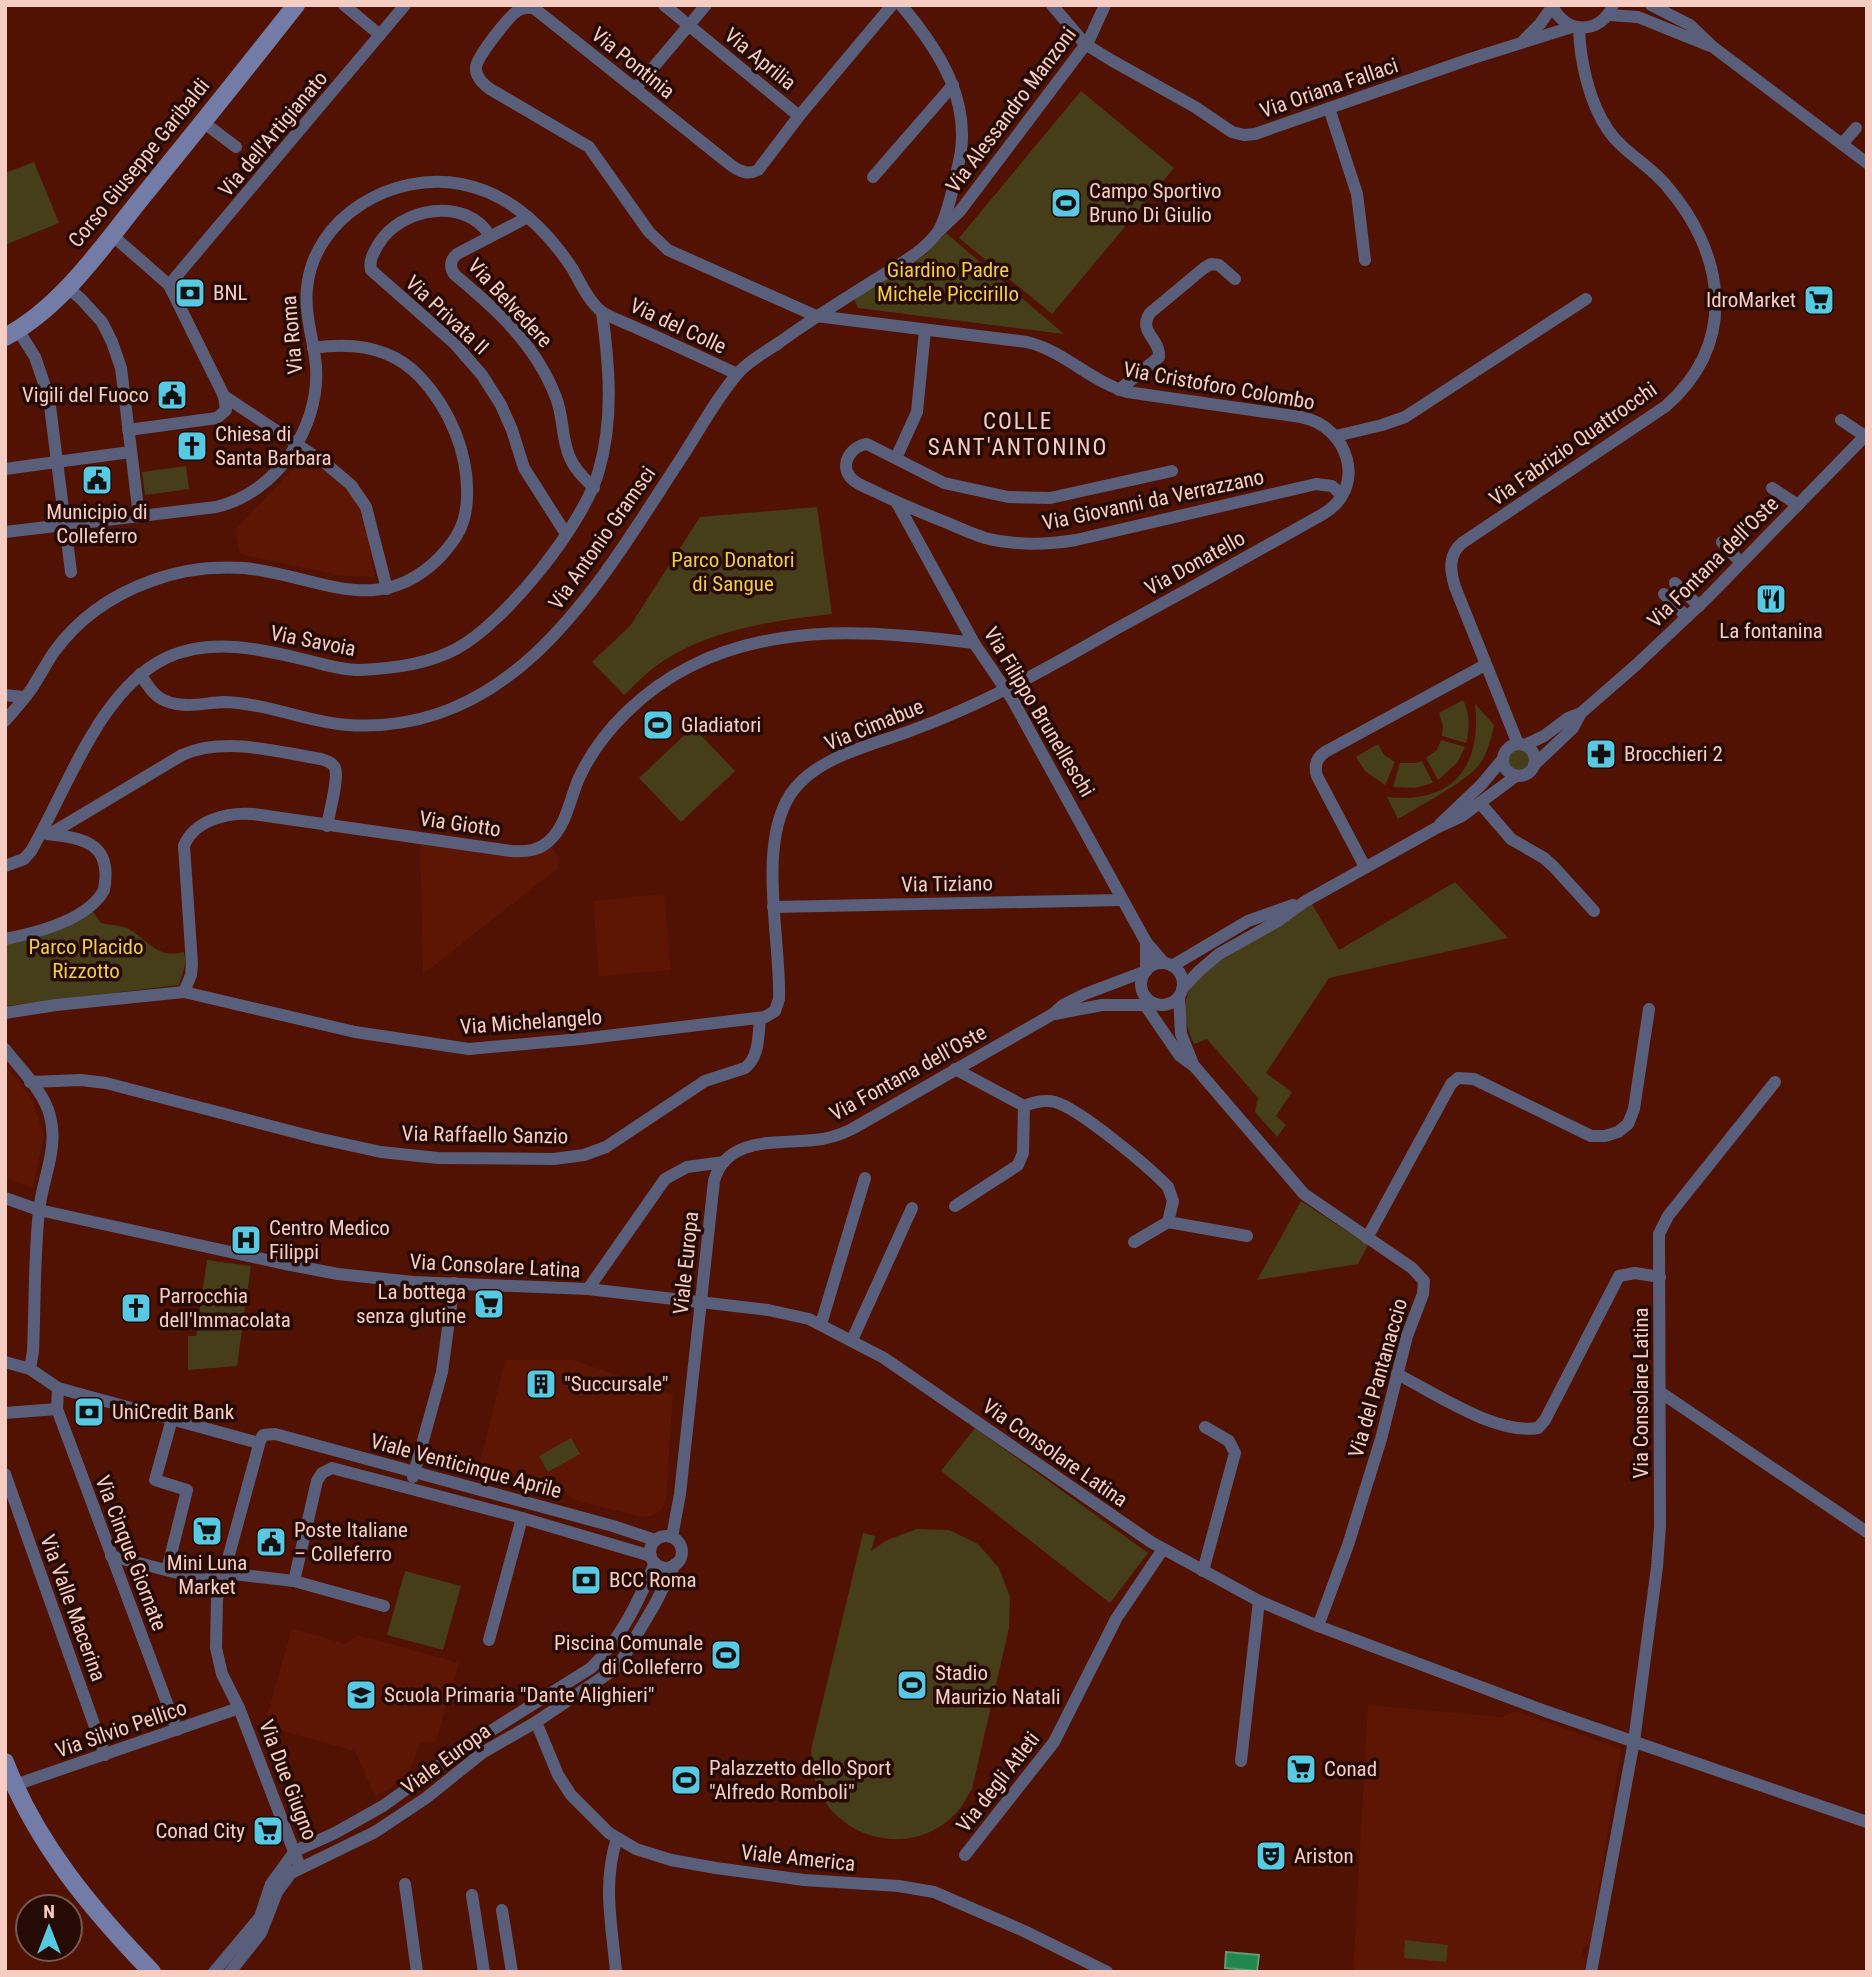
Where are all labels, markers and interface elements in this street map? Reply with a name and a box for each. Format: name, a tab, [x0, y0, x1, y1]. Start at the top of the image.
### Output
street label: Via Pontinia	[587, 22, 679, 104]
street label: Via Aprilia	[719, 23, 801, 95]
street label: Via Alessandro Manzoni	[941, 23, 1081, 197]
street label: Via Oriana Fallaci	[1257, 53, 1401, 123]
street label: Via dell'Artigianato	[214, 67, 332, 201]
street label: Corso Giuseppe Garibaldi	[64, 74, 214, 252]
place label: Campo Sportivo Bruno Di Giulio	[1089, 179, 1222, 227]
sports icon: Campo Sportivo Bruno Di Giulio	[1049, 186, 1083, 220]
street label: Via Belvedere	[463, 254, 557, 352]
park label: Giardino Padre Michele Piccirillo	[877, 258, 1019, 306]
street label: Via Privata II	[400, 270, 494, 360]
bank icon: BNL	[173, 276, 207, 310]
place label: BNL	[213, 281, 247, 305]
supermarket icon: IdroMarket	[1802, 283, 1836, 317]
place label: IdroMarket	[1706, 288, 1796, 312]
street label: Via del Colle	[626, 293, 730, 359]
street label: Via Roma	[277, 295, 307, 375]
street label: Via Cristoforo Colombo	[1121, 357, 1317, 415]
street label: Via Fabrizio Quattrocchi	[1485, 377, 1661, 511]
public building icon: Vigili del Fuoco	[155, 378, 189, 412]
place label: Vigili del Fuoco	[22, 383, 149, 407]
district label: COLLE SANT'ANTONINO	[928, 408, 1108, 461]
place label: Chiesa di Santa Barbara	[215, 422, 332, 470]
church icon: Chiesa di Santa Barbara	[175, 429, 209, 463]
street label: Via Antonio Gramsci	[544, 462, 660, 614]
public building icon: Municipio di Colleferro	[80, 463, 114, 497]
street label: Via Giovanni da Verrazzano	[1040, 465, 1266, 535]
street label: Via Fontana dell'Oste	[1643, 491, 1784, 632]
place label: Municipio di Colleferro	[46, 500, 148, 548]
street label: Via Donatello	[1141, 526, 1249, 600]
park label: Parco Donatori di Sangue	[671, 548, 795, 596]
restaurant icon: La fontanina	[1754, 582, 1788, 616]
place label: La fontanina	[1719, 619, 1823, 643]
street label: Via Savoia	[268, 621, 358, 661]
street label: Via Filippo Brunelleschi	[979, 623, 1099, 801]
street label: Via Cimabue	[821, 694, 927, 756]
sports icon: Gladiatori	[641, 708, 675, 742]
place label: Gladiatori	[681, 713, 761, 737]
pharmacy icon: Brocchieri 2	[1584, 737, 1618, 771]
place label: Brocchieri 2	[1624, 742, 1723, 766]
street label: Via Giotto	[418, 806, 502, 842]
street label: Via Tiziano	[901, 871, 993, 897]
park label: Parco Placido Rizzotto	[29, 935, 143, 983]
street label: Via Michelangelo	[459, 1005, 603, 1039]
street label: Via Fontana dell'Oste	[826, 1020, 991, 1126]
street label: Via Raffaello Sanzio	[402, 1122, 568, 1148]
street label: Viale Europa	[669, 1210, 703, 1316]
place label: Centro Medico Filippi	[269, 1216, 390, 1264]
hospital icon: Centro Medico Filippi	[229, 1223, 263, 1257]
street label: Via Consolare Latina	[409, 1250, 581, 1282]
place label: La bottega senza glutine	[356, 1280, 466, 1328]
place label: Parrocchia dell'Immacolata	[159, 1284, 291, 1332]
supermarket icon: La bottega senza glutine	[472, 1287, 506, 1321]
church icon: Parrocchia dell'Immacolata	[119, 1291, 153, 1325]
street label: Via del Pantanaccio	[1344, 1296, 1412, 1460]
street label: Via Consolare Latina	[1629, 1307, 1653, 1479]
building icon: "Succursale"	[524, 1367, 558, 1401]
place label: "Succursale"	[564, 1372, 669, 1396]
street label: Via Consolare Latina	[978, 1394, 1132, 1512]
bank icon: UniCredit Bank	[72, 1395, 106, 1429]
place label: UniCredit Bank	[112, 1400, 235, 1424]
street label: Viale Venticinque Aprile	[368, 1429, 564, 1503]
street label: Via Cinque Giornate	[90, 1472, 172, 1634]
supermarket icon: Mini Luna Market	[190, 1514, 224, 1548]
place label: Poste Italiane – Colleferro	[294, 1518, 408, 1566]
public building icon: Poste Italiane – Colleferro	[254, 1525, 288, 1559]
street label: Via Valle Macerina	[35, 1532, 111, 1684]
place label: Mini Luna Market	[167, 1551, 247, 1599]
bank icon: BCC Roma	[569, 1563, 603, 1597]
place label: BCC Roma	[609, 1568, 697, 1592]
place label: Piscina Comunale di Colleferro	[554, 1631, 703, 1679]
sports icon: Piscina Comunale di Colleferro	[709, 1638, 743, 1672]
place label: Stadio Maurizio Natali	[935, 1661, 1061, 1709]
sports icon: Stadio Maurizio Natali	[895, 1668, 929, 1702]
school or university icon: Scuola Primaria "Dante Alighieri"	[344, 1678, 378, 1712]
place label: Scuola Primaria "Dante Alighieri"	[384, 1683, 654, 1707]
street label: Via Silvio Pellico	[52, 1695, 190, 1763]
street label: Via Due Giugno	[254, 1717, 322, 1843]
street label: Viale Europa	[397, 1719, 495, 1799]
street label: Via degli Atleti	[951, 1727, 1045, 1837]
supermarket icon: Conad	[1284, 1752, 1318, 1786]
place label: Palazzetto dello Sport "Alfredo Romboli"	[709, 1756, 891, 1804]
place label: Conad	[1324, 1757, 1377, 1781]
sports icon: Palazzetto dello Sport "Alfredo Romboli"	[669, 1763, 703, 1797]
supermarket icon: Conad City	[251, 1814, 285, 1848]
place label: Conad City	[155, 1819, 245, 1843]
theatre icon: Ariston	[1254, 1839, 1288, 1873]
street label: Viale America	[740, 1840, 856, 1876]
place label: Ariston	[1294, 1844, 1354, 1868]
north arrow	[14, 1893, 84, 1963]
text: N	[43, 1900, 55, 1923]

